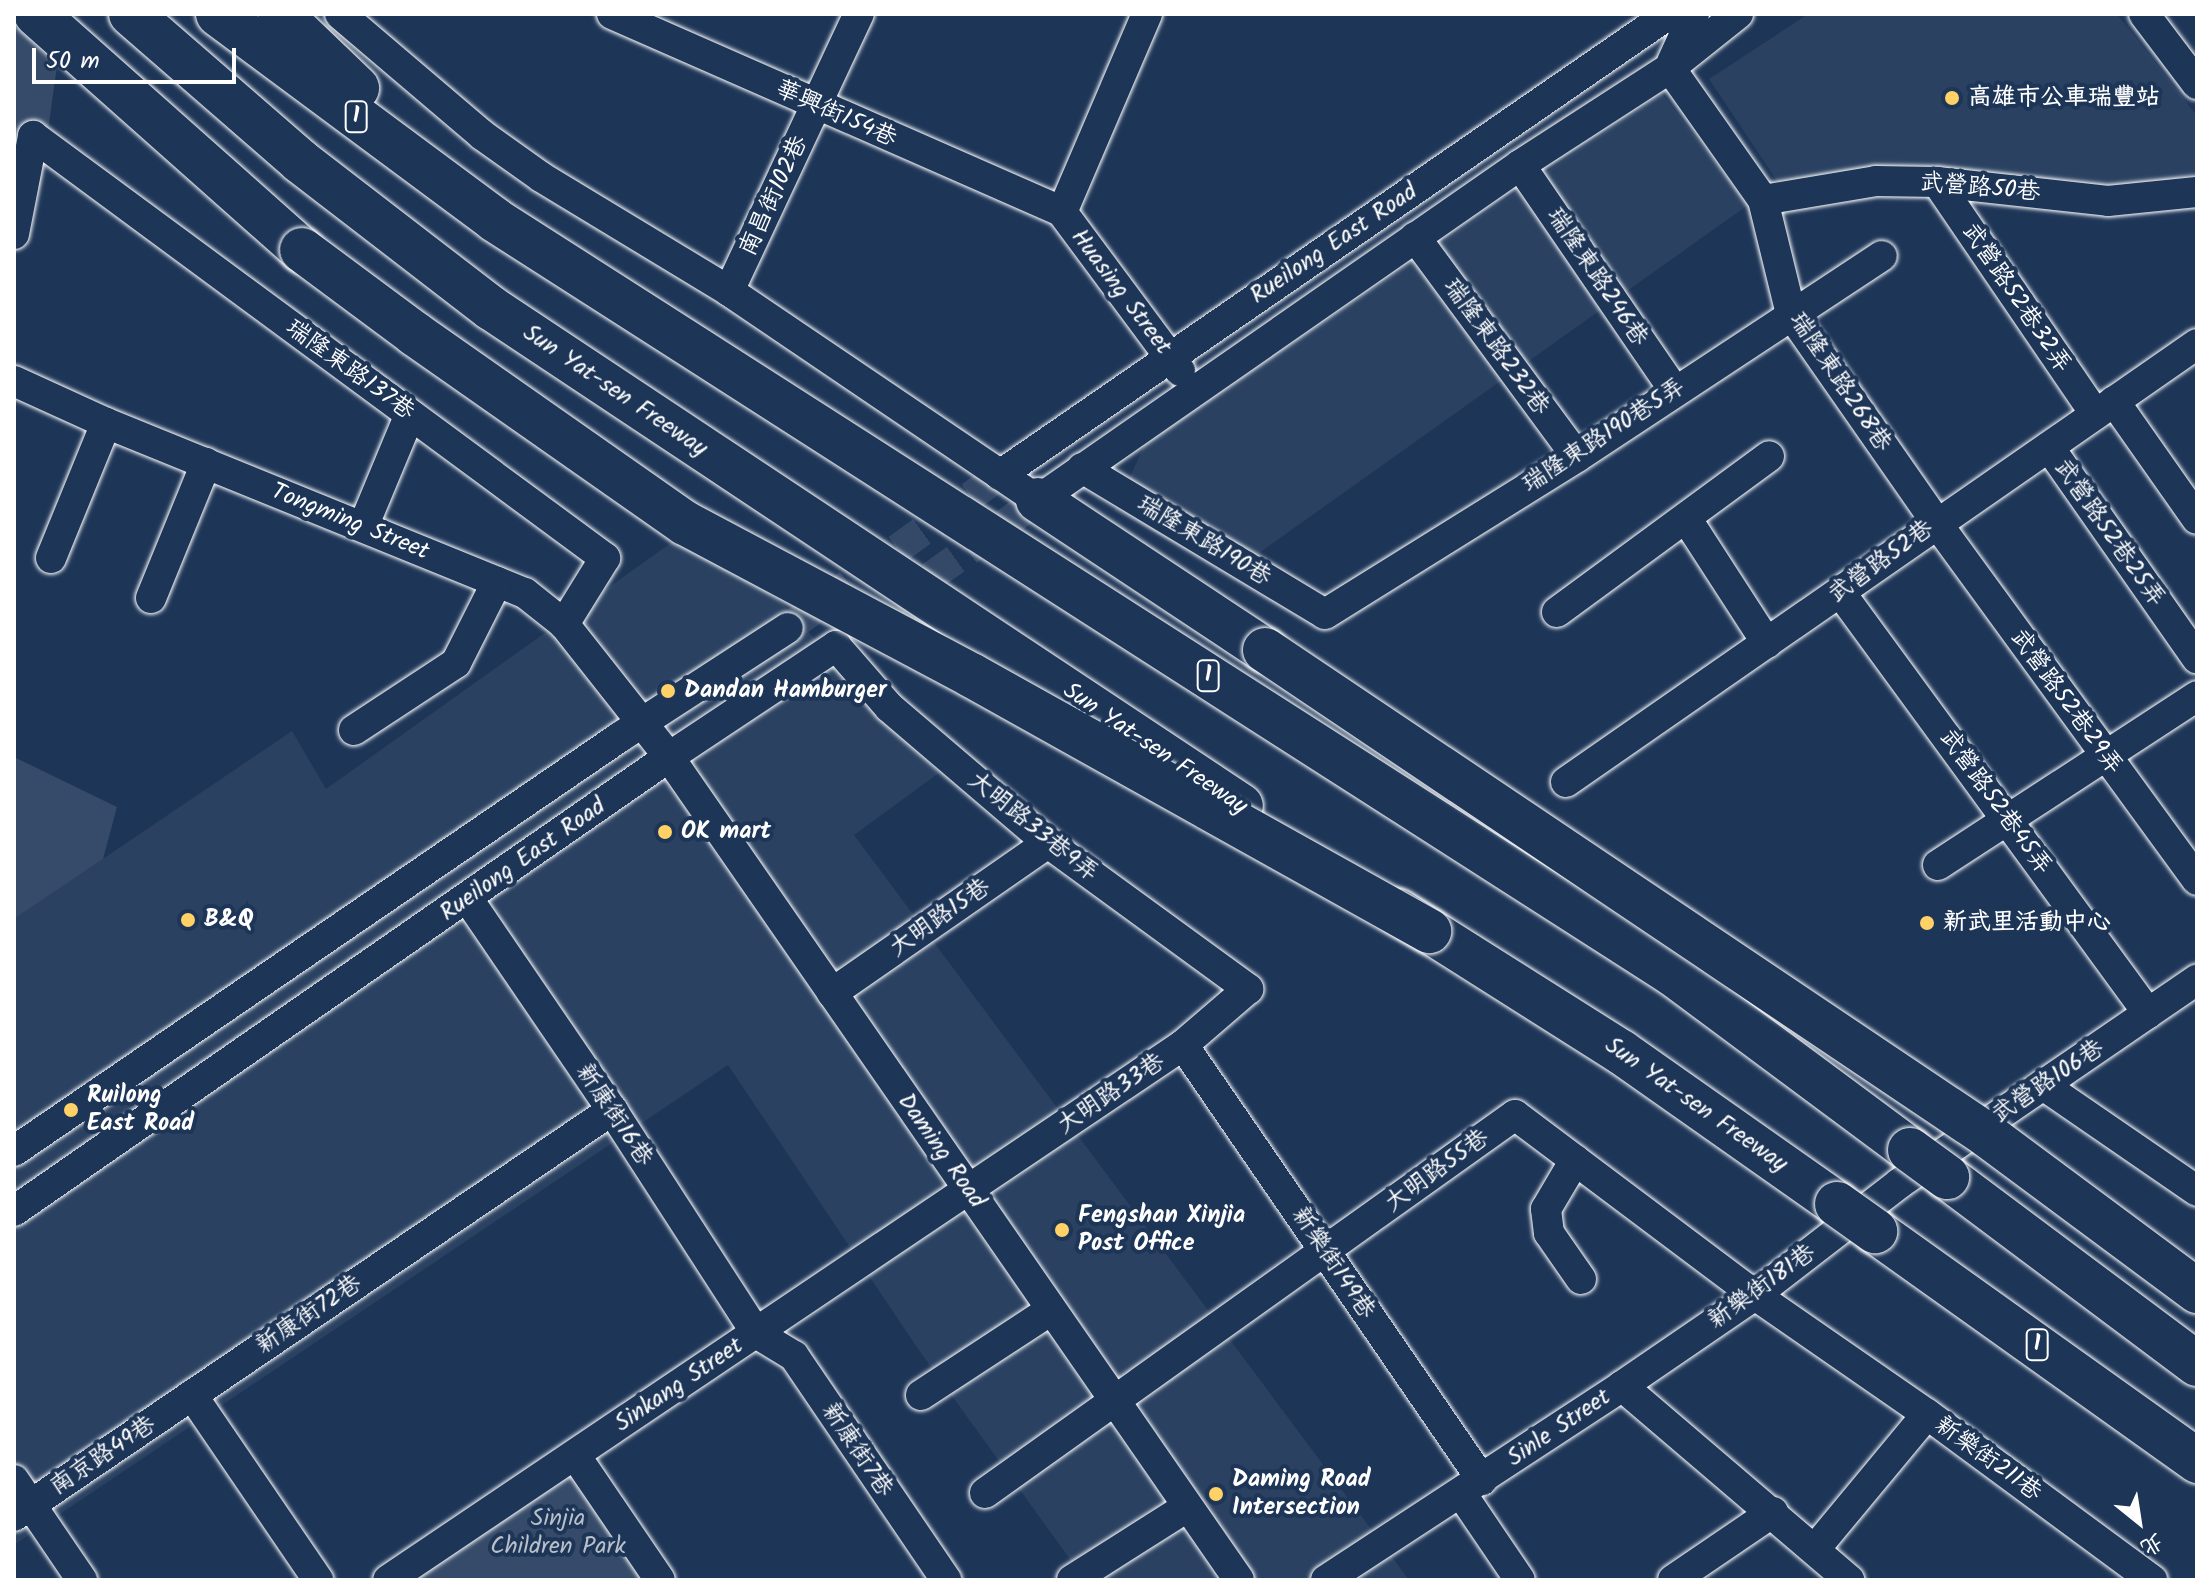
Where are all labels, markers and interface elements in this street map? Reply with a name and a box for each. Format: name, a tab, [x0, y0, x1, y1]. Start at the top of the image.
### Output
scale bar	[36, 32, 240, 82]
text: 50 m	[46, 42, 100, 81]
street label: 華興街154巷	[771, 74, 901, 154]
place label: 高雄市公車瑞豐站	[1968, 84, 2160, 112]
marker: 高雄市公車瑞豐站	[1943, 89, 1961, 107]
road number: 1	[344, 99, 368, 135]
street label: 南昌街102巷	[734, 131, 814, 261]
street label: 武營路50巷	[1919, 168, 2041, 208]
street label: Rueilong East Road	[1245, 177, 1423, 311]
street label: 瑞隆東路246巷	[1540, 202, 1654, 352]
street label: 武營路52巷32弄	[1955, 218, 2077, 378]
street label: Huasing Street	[1065, 224, 1177, 360]
street label: 瑞隆東路232巷	[1437, 273, 1555, 421]
street label: 瑞隆東路268巷	[1783, 307, 1897, 457]
street label: 瑞隆東路137巷	[280, 314, 420, 426]
street label: Sun Yat-sen Freeway	[517, 319, 713, 463]
street label: 瑞隆東路190巷5弄	[1517, 373, 1691, 499]
street label: 武營路52巷25弄	[2047, 454, 2171, 612]
street label: Tongming Street	[267, 477, 433, 567]
street label: 瑞隆東路190巷	[1132, 490, 1276, 592]
street label: 武營路52巷	[1823, 514, 1939, 610]
street label: 武營路52巷29弄	[2004, 624, 2128, 780]
road number: 1	[1196, 658, 1220, 694]
place label: Dandan Hamburger	[684, 677, 887, 705]
street label: Sun Yat-sen Freeway	[1057, 677, 1253, 821]
marker: Dandan Hamburger	[659, 682, 677, 700]
street label: 武營路52巷45弄	[1933, 724, 2057, 880]
street label: 大明路33巷9弄	[962, 766, 1104, 888]
street label: Rueilong East Road	[435, 792, 611, 928]
place label: OK mart	[681, 818, 771, 846]
marker: OK mart	[656, 823, 674, 841]
street label: 大明路15巷	[884, 873, 996, 963]
place label: B&Q	[204, 906, 254, 934]
place label: 新武里活動中心	[1943, 909, 2111, 937]
marker: B&Q	[179, 911, 197, 929]
marker: 新武里活動中心	[1918, 914, 1936, 932]
street label: Sun Yat-sen Freeway	[1599, 1031, 1793, 1179]
street label: 武營路106巷	[1987, 1034, 2109, 1130]
street label: 大明路33巷	[1052, 1048, 1170, 1140]
street label: 新康街16巷	[569, 1058, 659, 1172]
place label: Ruilong East Road	[87, 1082, 194, 1138]
street label: Daming Road	[891, 1088, 991, 1214]
marker: Ruilong East Road	[62, 1101, 80, 1119]
street label: 大明路55巷	[1379, 1124, 1495, 1218]
place label: Fengshan Xinjia Post Office	[1078, 1202, 1245, 1258]
street label: 新樂街149巷	[1285, 1202, 1381, 1324]
marker: Fengshan Xinjia Post Office	[1053, 1221, 1071, 1239]
street label: 新樂街181巷	[1703, 1238, 1821, 1336]
street label: 新康街72巷	[251, 1269, 367, 1361]
road number: 1	[2025, 1327, 2049, 1363]
street label: Sinkang Street	[609, 1332, 749, 1438]
street label: Sinle Street	[1502, 1383, 1616, 1473]
street label: 新康街7巷	[815, 1398, 899, 1502]
street label: 南京路49巷	[45, 1410, 161, 1502]
street label: 新樂街211巷	[1929, 1411, 2047, 1507]
place label: Daming Road Intersection	[1232, 1466, 1371, 1522]
north arrow	[2099, 1482, 2179, 1562]
marker: Daming Road Intersection	[1207, 1485, 1225, 1503]
park label: Sinjia Children Park	[490, 1505, 626, 1561]
text: 北	[2133, 1523, 2170, 1564]

